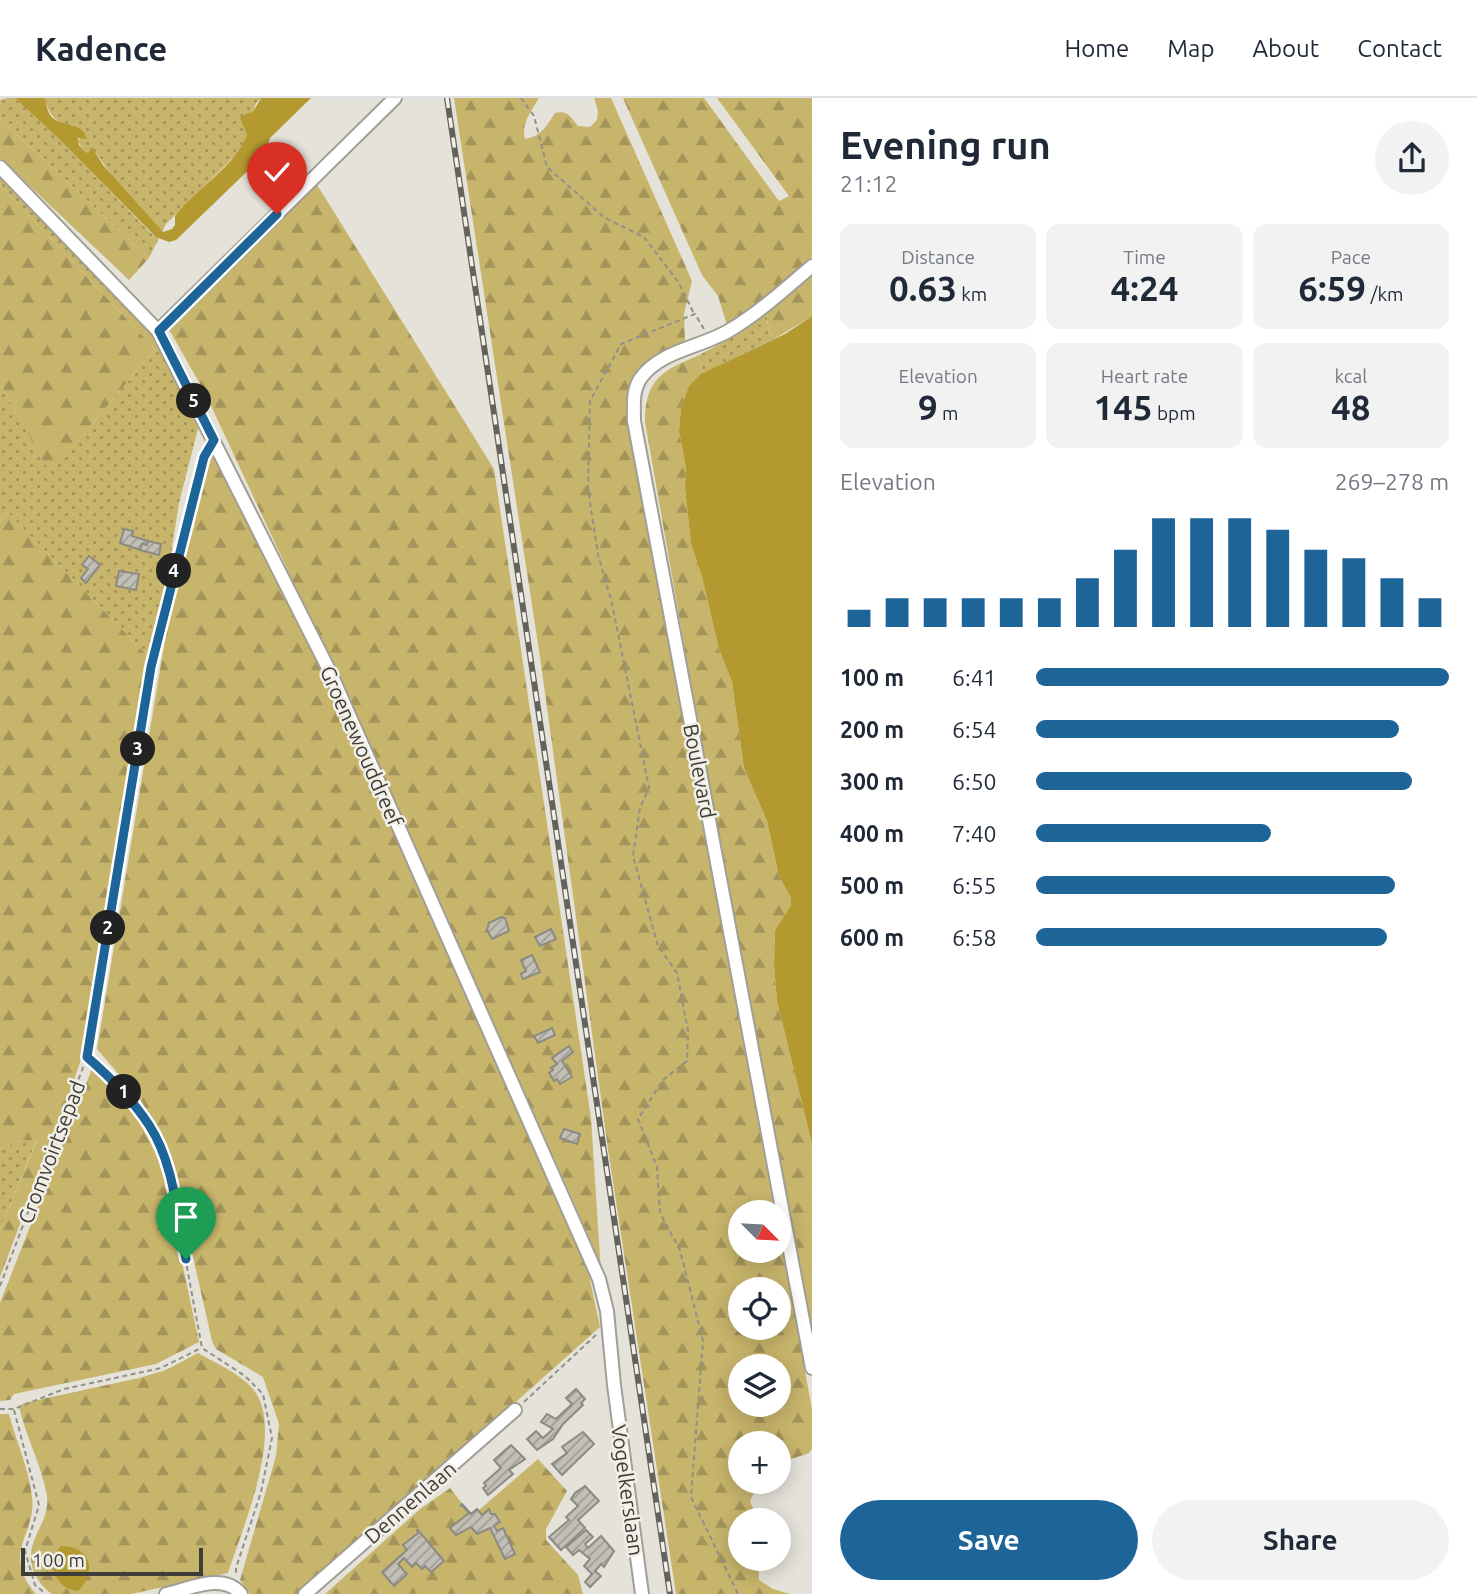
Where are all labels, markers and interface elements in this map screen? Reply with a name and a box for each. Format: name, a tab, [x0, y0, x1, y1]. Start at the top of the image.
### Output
text: Kadence	[35, 30, 167, 67]
text: Home	[1064, 35, 1129, 62]
text: Map	[1167, 35, 1214, 62]
text: About	[1252, 35, 1319, 62]
text: Contact	[1357, 35, 1442, 62]
button: share	[1375, 121, 1449, 195]
text: Evening run	[840, 124, 1051, 166]
pin	[247, 142, 307, 214]
icon: check	[258, 153, 296, 191]
text: 21:12	[840, 171, 898, 196]
text: Distance	[901, 246, 975, 268]
text: Time	[1123, 246, 1166, 268]
text: Pace	[1331, 246, 1371, 268]
text: 0.63	[889, 268, 957, 308]
text: 4:24	[1111, 268, 1178, 308]
text: 6:59	[1298, 268, 1366, 308]
text: km	[957, 283, 987, 305]
text: /km	[1366, 283, 1403, 305]
text: Elevation	[899, 365, 978, 387]
text: Heart rate	[1101, 365, 1188, 387]
text: kcal	[1334, 365, 1367, 387]
pin: 5	[176, 384, 212, 418]
text: 9	[918, 387, 938, 427]
text: 145	[1093, 387, 1153, 427]
text: 48	[1331, 387, 1371, 427]
text: 5	[188, 389, 199, 411]
text: m	[938, 402, 958, 424]
text: bpm	[1153, 402, 1196, 424]
text: Elevation	[840, 469, 936, 494]
text: 269–278 m	[1335, 469, 1449, 494]
pin: 4	[156, 554, 192, 588]
text: 4	[168, 559, 179, 581]
street label: Groenewouddreef	[316, 662, 409, 831]
text: 100 m	[840, 665, 904, 690]
text: 6:41	[952, 665, 997, 690]
text: 200 m	[840, 717, 904, 742]
text: 6:54	[952, 717, 997, 742]
street label: Boulevard	[679, 722, 721, 820]
pin: 3	[120, 732, 156, 766]
text: 3	[132, 737, 143, 759]
text: 300 m	[840, 769, 904, 794]
text: 6:50	[952, 769, 997, 794]
text: 400 m	[840, 821, 904, 846]
text: 7:40	[952, 821, 997, 846]
text: 500 m	[840, 873, 904, 898]
text: 6:55	[952, 873, 997, 898]
pin: 2	[90, 910, 126, 946]
text: 2	[102, 916, 113, 938]
text: 600 m	[840, 925, 904, 950]
text: 6:58	[952, 925, 997, 950]
pin: 1	[106, 1074, 142, 1110]
street label: Cromvoirtsepad	[13, 1077, 89, 1227]
text: 1	[118, 1080, 129, 1102]
pin	[156, 1187, 216, 1259]
icon: arrive	[167, 1198, 205, 1236]
north arrow	[728, 1200, 791, 1264]
map controls	[728, 1200, 791, 1571]
button: locate	[728, 1277, 791, 1340]
button: layers	[728, 1354, 791, 1417]
street label: Vogelkerslaan	[607, 1423, 649, 1557]
button: +	[728, 1431, 791, 1494]
street label: Dennenlaan	[359, 1456, 461, 1548]
button: Save	[840, 1500, 1138, 1580]
button: Share	[1152, 1500, 1449, 1580]
button: −	[728, 1508, 791, 1571]
scale bar	[21, 1545, 203, 1577]
text: 100 m	[32, 1549, 85, 1571]

